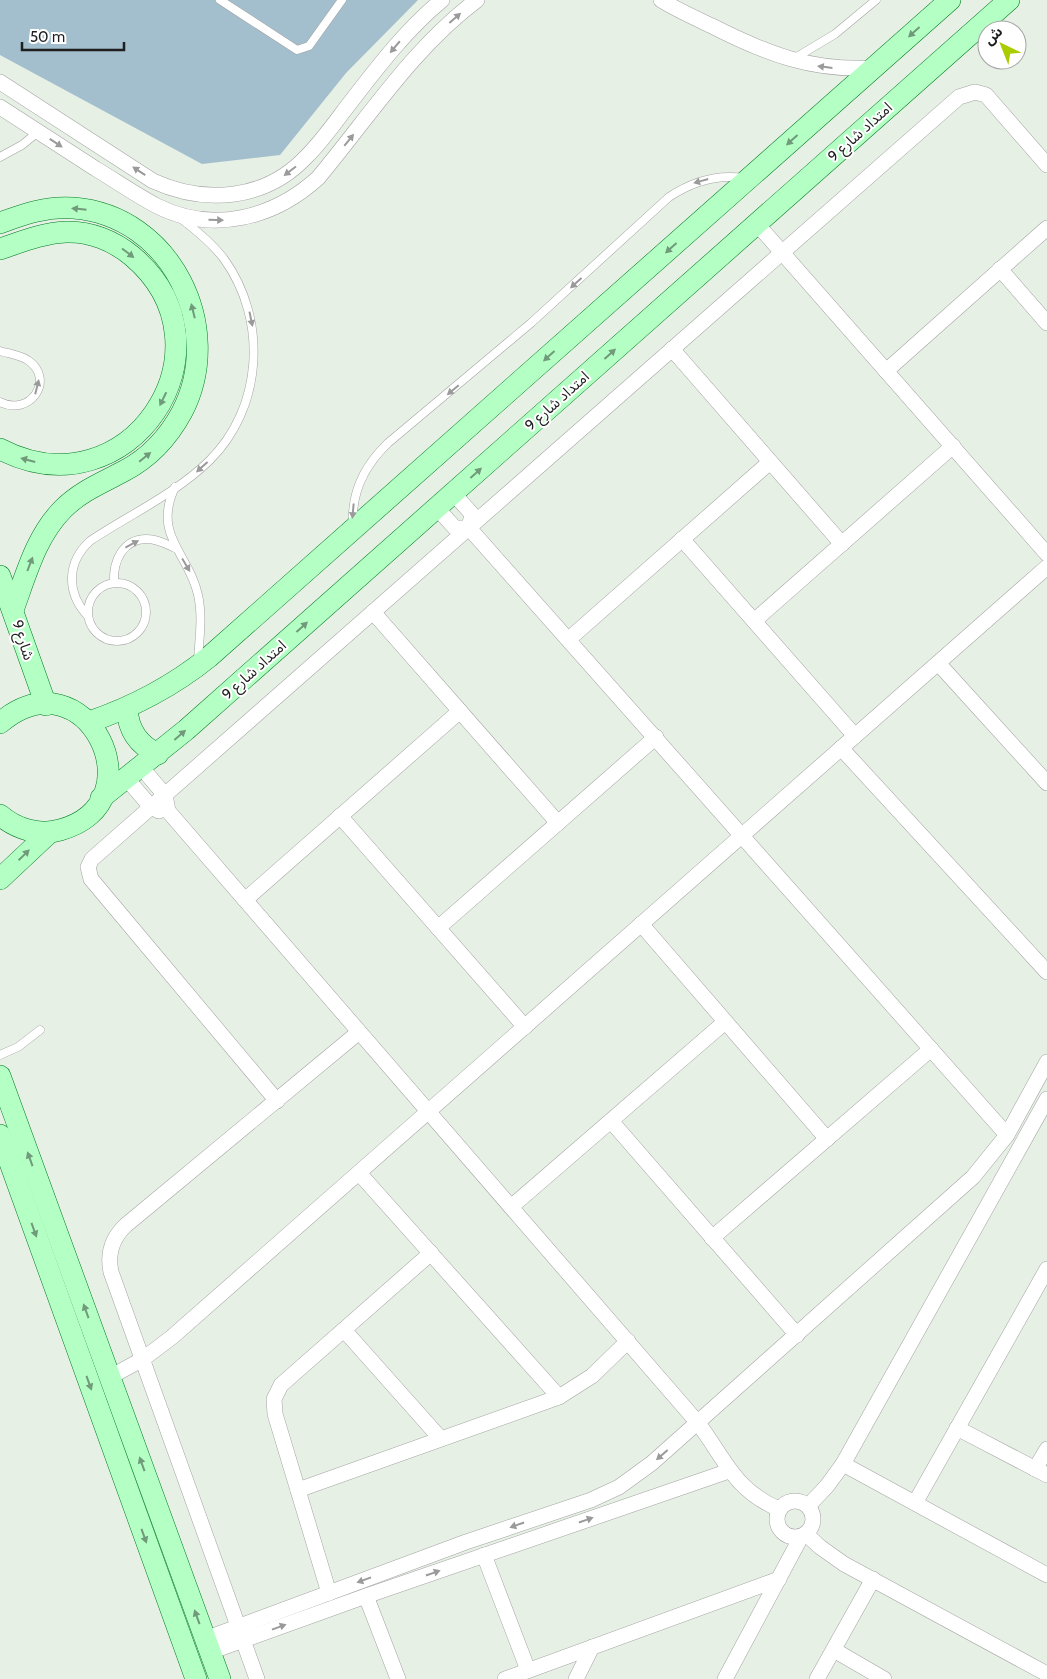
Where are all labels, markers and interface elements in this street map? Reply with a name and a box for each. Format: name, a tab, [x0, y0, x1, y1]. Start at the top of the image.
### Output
one-way arrow	[449, 12, 461, 24]
scale bar	[22, 20, 125, 52]
north arrow	[977, 20, 1027, 70]
text: ش	[980, 22, 1006, 49]
one-way arrow	[907, 27, 920, 38]
text: 50 m	[30, 28, 65, 46]
one-way arrow	[389, 40, 400, 53]
one-way arrow	[816, 63, 832, 71]
street label: امتداد شارع 9	[824, 98, 898, 168]
one-way arrow	[343, 134, 354, 147]
one-way arrow	[787, 134, 799, 146]
one-way arrow	[49, 138, 62, 148]
one-way arrow	[284, 165, 297, 176]
one-way arrow	[132, 167, 145, 176]
one-way arrow	[693, 177, 708, 185]
one-way arrow	[71, 205, 87, 213]
one-way arrow	[208, 216, 224, 224]
one-way arrow	[665, 242, 677, 254]
one-way arrow	[121, 248, 134, 259]
one-way arrow	[571, 277, 583, 289]
one-way arrow	[189, 303, 197, 318]
one-way arrow	[247, 312, 255, 328]
one-way arrow	[604, 348, 617, 359]
one-way arrow	[543, 350, 556, 361]
street label: امتداد شارع 9	[521, 367, 595, 437]
one-way arrow	[34, 379, 42, 394]
one-way arrow	[447, 384, 460, 395]
one-way arrow	[159, 391, 168, 406]
one-way arrow	[138, 451, 151, 462]
one-way arrow	[20, 456, 35, 464]
one-way arrow	[196, 461, 209, 472]
one-way arrow	[469, 467, 481, 479]
one-way arrow	[349, 503, 357, 519]
one-way arrow	[124, 540, 139, 548]
one-way arrow	[26, 556, 34, 571]
one-way arrow	[181, 559, 190, 572]
street label: شارع 9	[5, 618, 38, 663]
one-way arrow	[295, 622, 308, 633]
street label: امتداد شارع 9	[218, 636, 292, 706]
one-way arrow	[174, 730, 186, 741]
one-way arrow	[17, 849, 29, 861]
one-way arrow	[26, 1151, 34, 1166]
one-way arrow	[30, 1223, 38, 1238]
one-way arrow	[82, 1304, 89, 1319]
one-way arrow	[85, 1376, 93, 1391]
one-way arrow	[656, 1449, 668, 1461]
one-way arrow	[138, 1456, 146, 1471]
one-way arrow	[579, 1516, 594, 1523]
one-way arrow	[509, 1521, 524, 1529]
one-way arrow	[140, 1529, 148, 1544]
one-way arrow	[425, 1569, 440, 1576]
one-way arrow	[356, 1576, 371, 1584]
one-way arrow	[193, 1609, 201, 1624]
one-way arrow	[272, 1623, 287, 1630]

